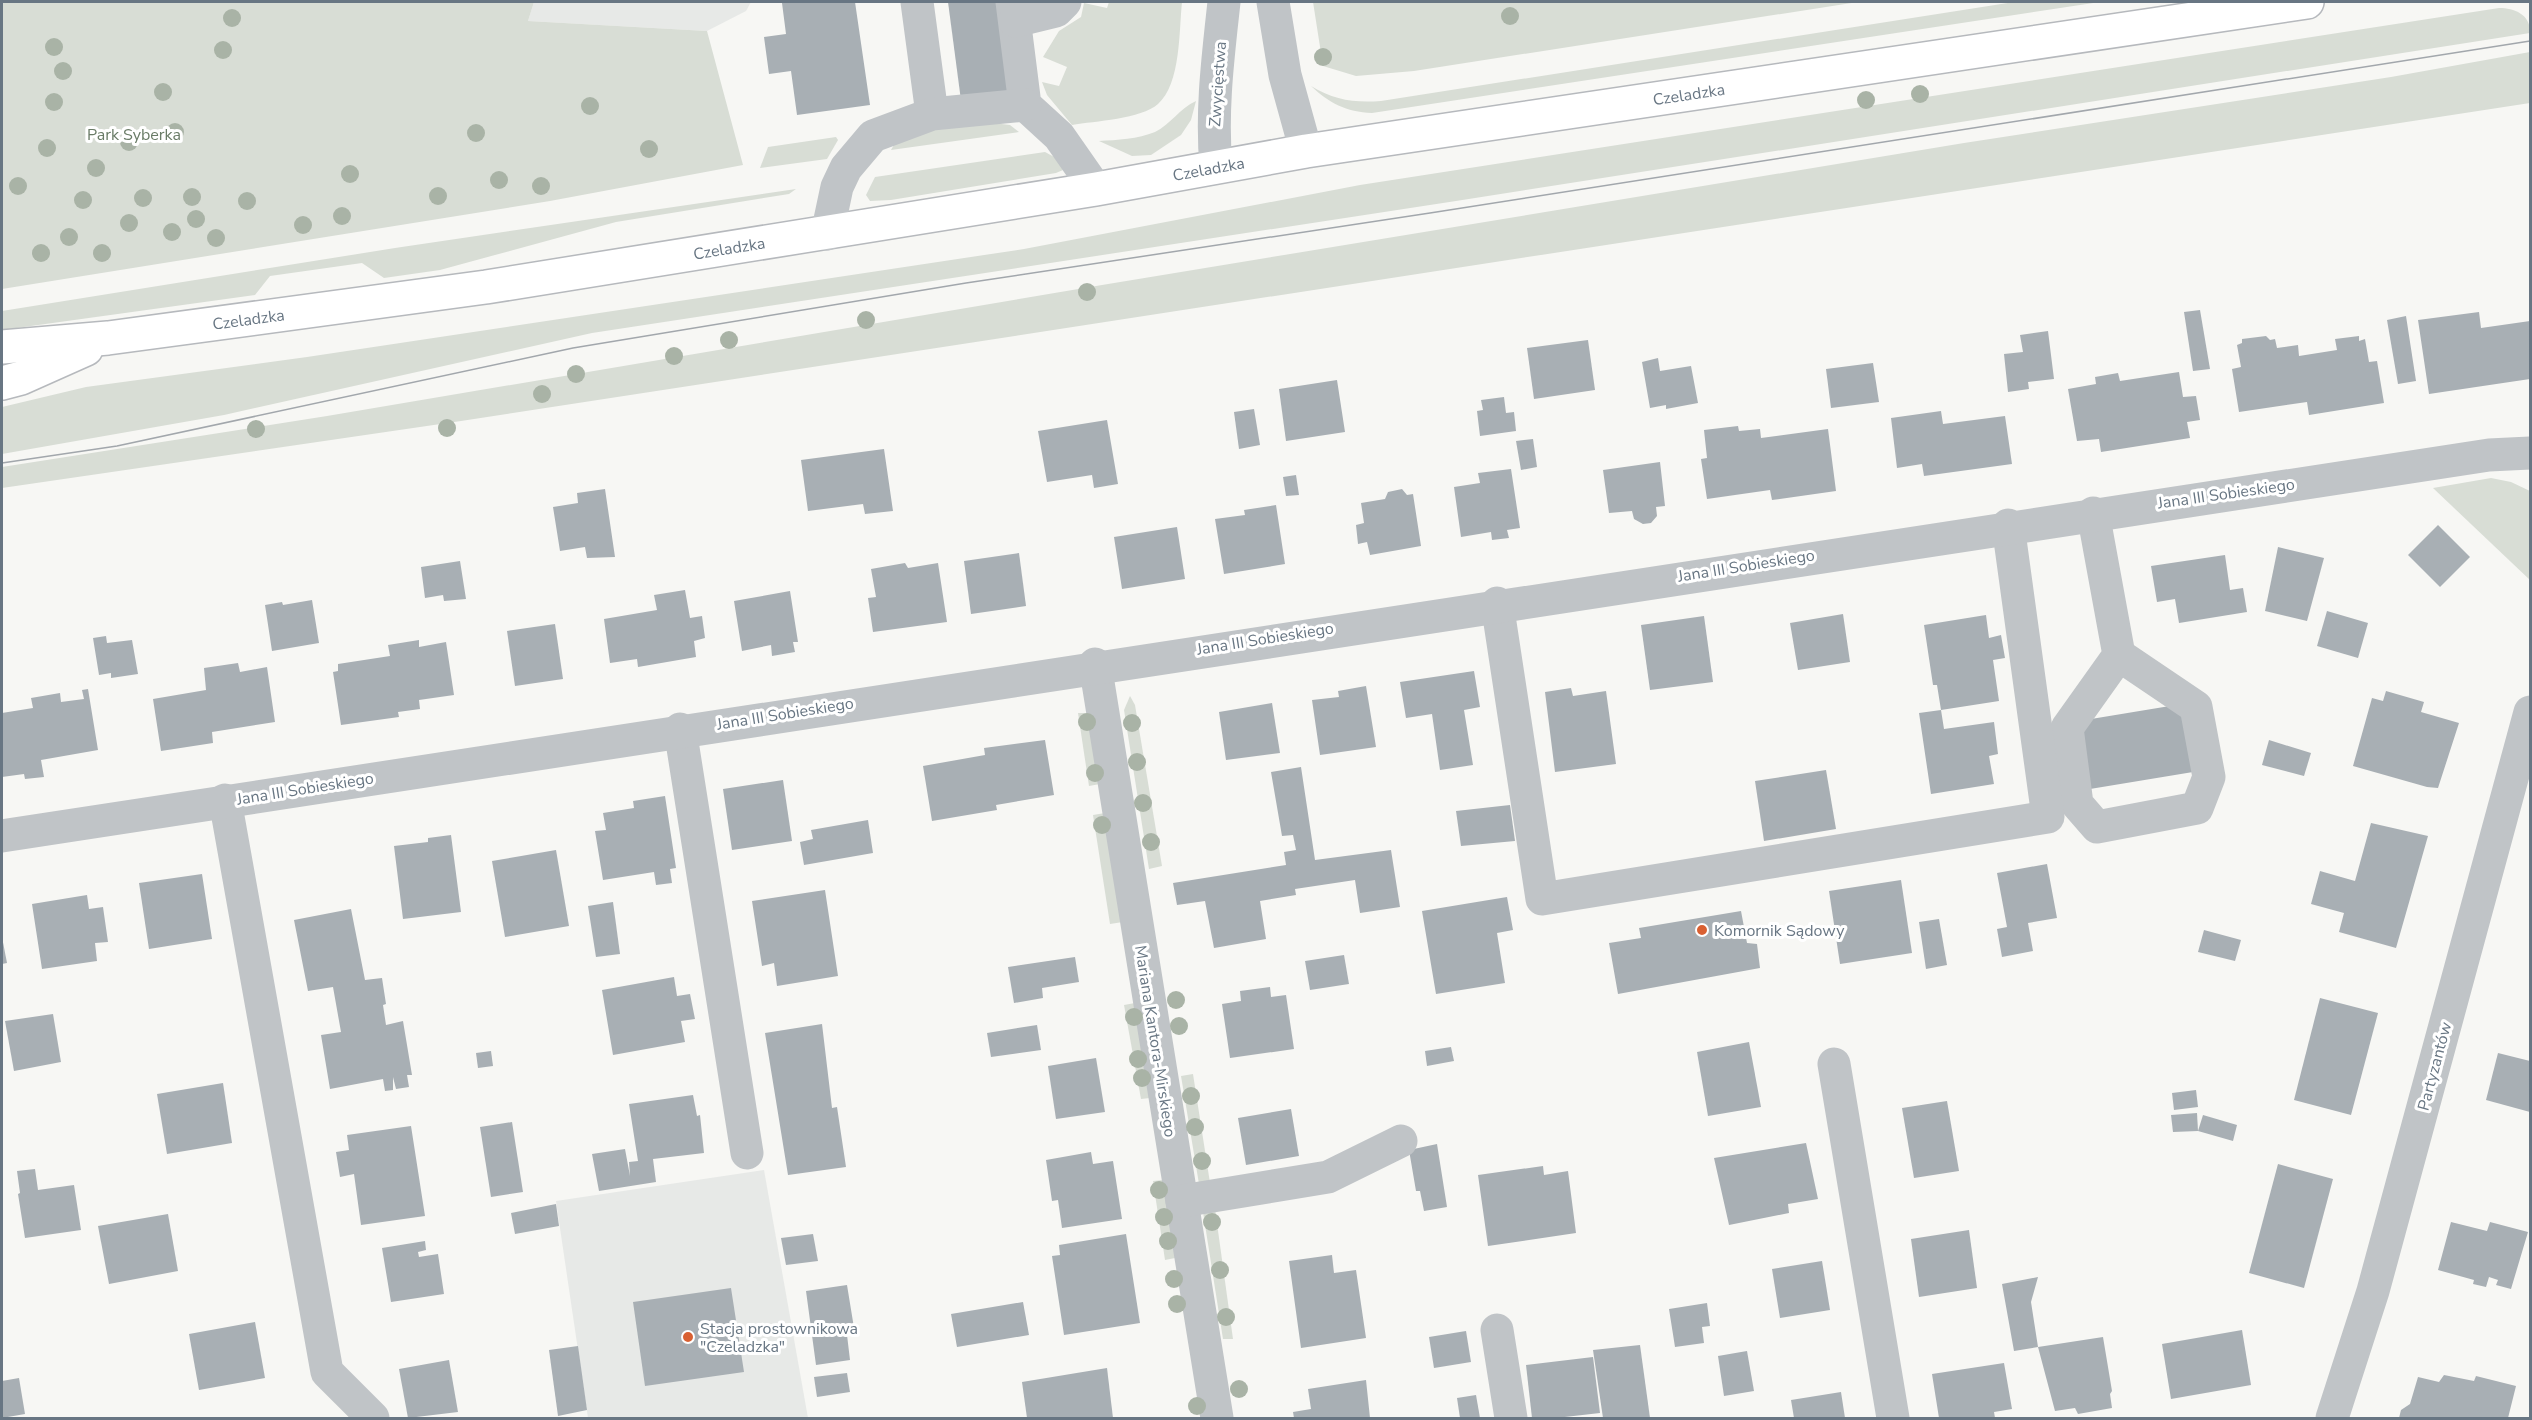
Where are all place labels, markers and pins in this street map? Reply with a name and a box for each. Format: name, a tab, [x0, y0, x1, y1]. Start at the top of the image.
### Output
place label: Komornik Sądowy	[1714, 920, 1845, 942]
marker: Komornik Sądowy	[1695, 923, 1709, 937]
place label: Stacja prostownikowa "Czeladzka"	[700, 1318, 858, 1358]
marker: Stacja prostownikowa "Czeladzka"	[681, 1330, 695, 1344]

